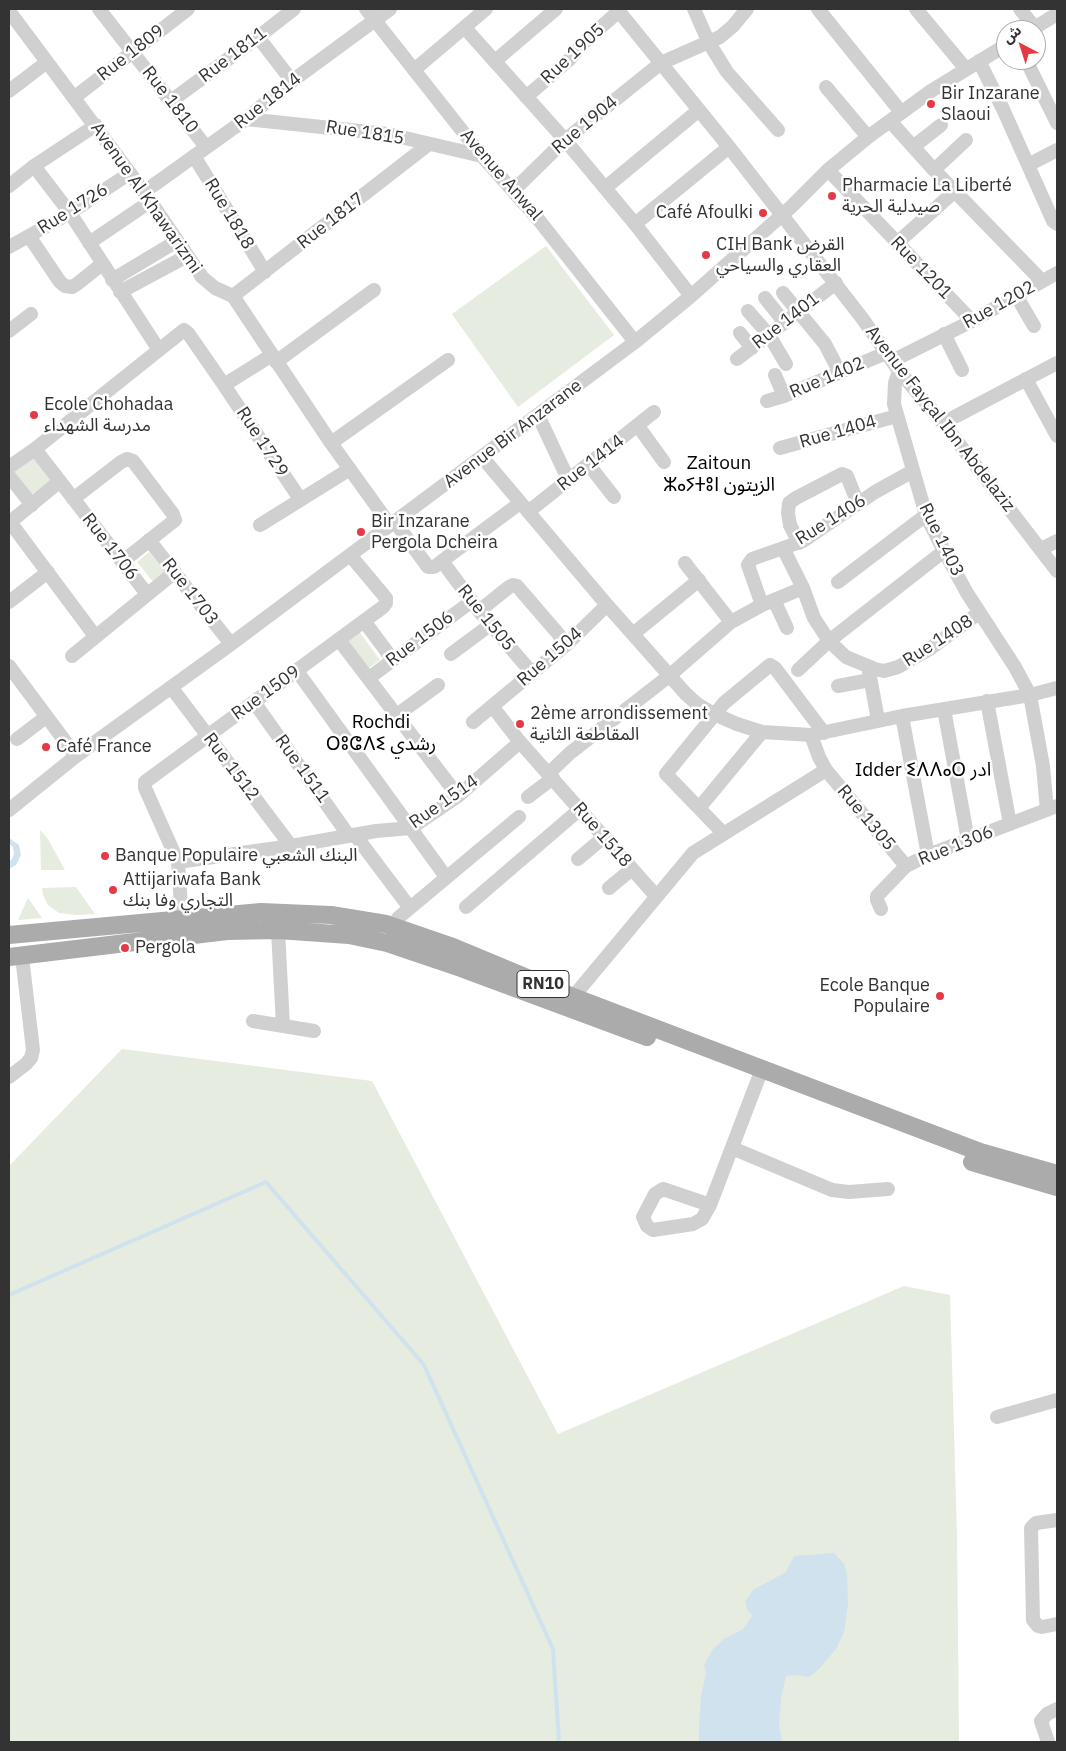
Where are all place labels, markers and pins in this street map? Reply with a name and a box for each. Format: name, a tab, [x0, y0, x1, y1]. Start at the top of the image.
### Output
place label: Bir Inzarane Slaoui	[941, 83, 1040, 126]
marker: Bir Inzarane Slaoui	[925, 98, 937, 110]
place label: Pharmacie La Liberté صيدلية الحرية	[842, 175, 1012, 218]
marker: Pharmacie La Liberté صيدلية الحرية	[826, 190, 838, 202]
place label: Café Afoulki	[656, 202, 753, 224]
marker: Café Afoulki	[757, 207, 769, 219]
place label: CIH Bank القرض العقاري والسياحي	[716, 234, 845, 276]
marker: CIH Bank القرض العقاري والسياحي	[700, 249, 712, 261]
place label: Ecole Chohadaa مدرسة الشهداء	[44, 394, 173, 436]
marker: Ecole Chohadaa مدرسة الشهداء	[28, 409, 40, 421]
place label: Bir Inzarane Pergola Dcheira	[371, 511, 498, 554]
marker: Bir Inzarane Pergola Dcheira	[355, 526, 367, 538]
place label: 2ème arrondissement المقاطعة الثانية	[530, 703, 708, 746]
marker: 2ème arrondissement المقاطعة الثانية	[514, 718, 526, 730]
place label: Café France	[56, 736, 152, 758]
marker: Café France	[40, 741, 52, 753]
place label: Banque Populaire البنك الشعبي	[115, 845, 358, 867]
marker: Banque Populaire البنك الشعبي	[99, 850, 111, 862]
place label: Attijariwafa Bank التجاري وفا بنك	[123, 869, 261, 912]
marker: Attijariwafa Bank التجاري وفا بنك	[107, 884, 119, 896]
place label: Pergola	[135, 937, 196, 959]
marker: Pergola	[119, 942, 131, 954]
place label: Ecole Banque Populaire	[819, 975, 930, 1018]
marker: Ecole Banque Populaire	[934, 990, 946, 1002]

